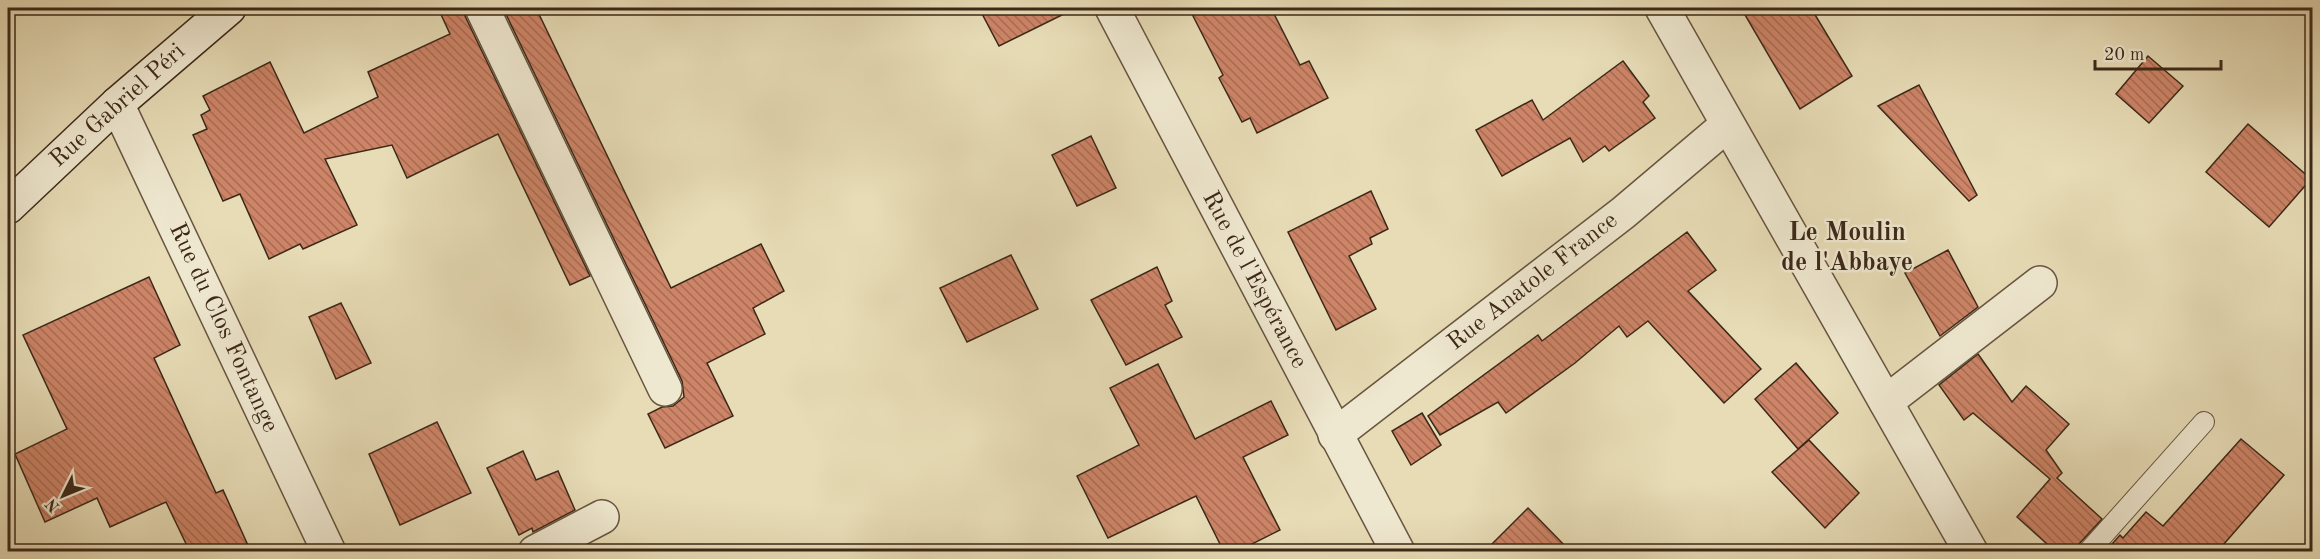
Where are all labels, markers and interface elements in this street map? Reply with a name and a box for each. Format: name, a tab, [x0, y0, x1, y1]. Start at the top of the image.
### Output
scale bar	[2095, 33, 2221, 71]
street label: Rue Gabriel Péri	[46, 39, 190, 173]
text: 20 m	[2104, 46, 2144, 64]
street label: Rue de l'Espérance	[1197, 187, 1311, 373]
street label: Rue Anatole France	[1444, 209, 1622, 355]
street label: Rue du Clos Fontange	[164, 220, 282, 436]
district label: Le Moulin de l'Abbaye	[1781, 220, 1913, 276]
north arrow	[33, 466, 93, 526]
text: N	[43, 494, 64, 515]

